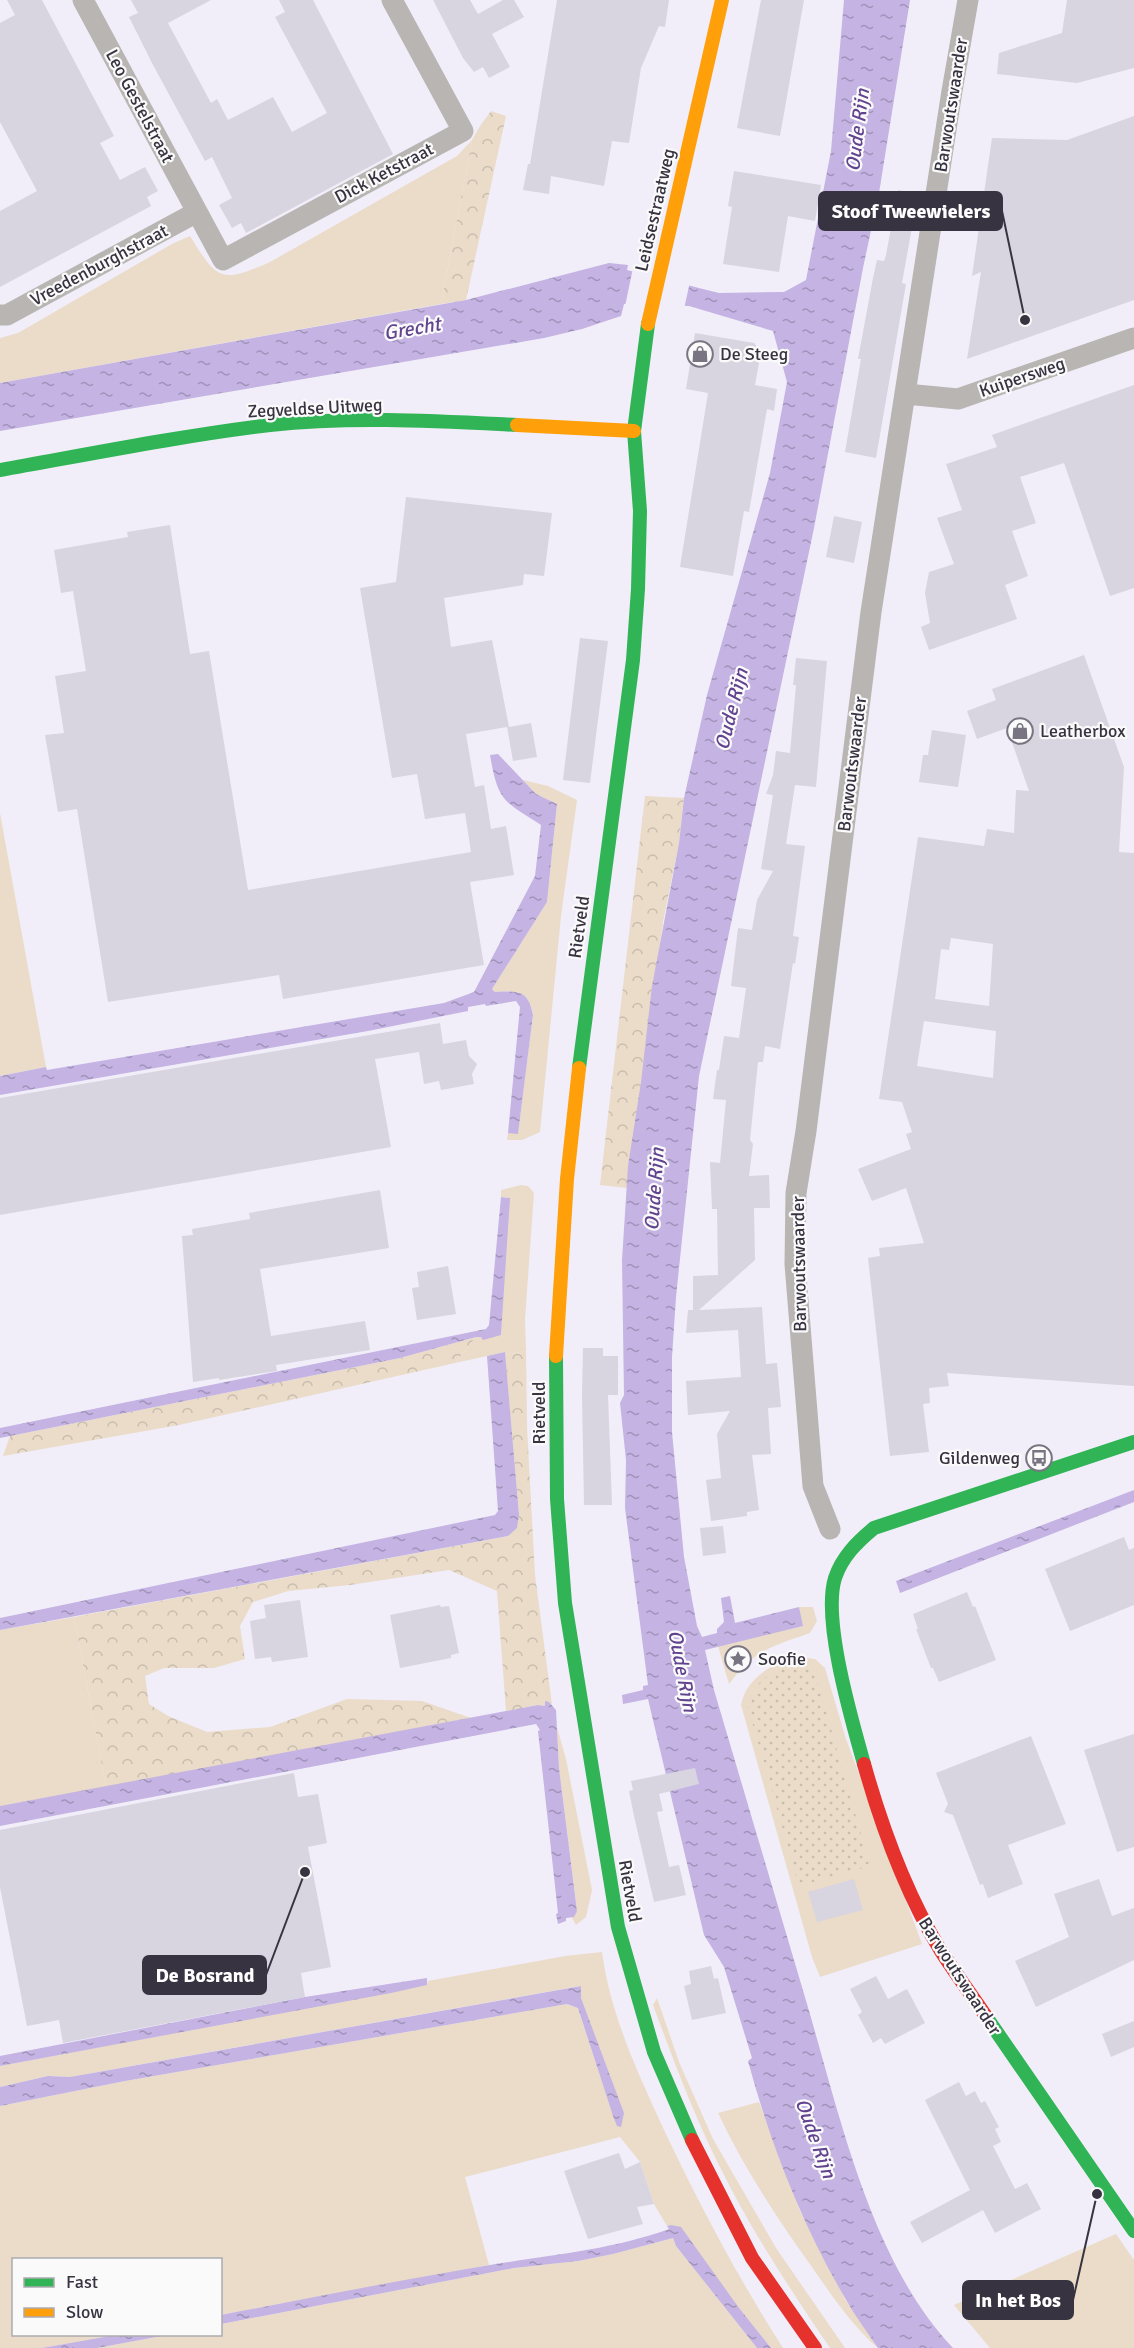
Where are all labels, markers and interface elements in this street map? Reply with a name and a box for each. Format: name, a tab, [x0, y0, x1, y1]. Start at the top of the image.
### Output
street label: Barwoutswaarder	[930, 36, 973, 174]
street label: Leo Gestelstraat	[101, 46, 179, 166]
water label: Oude Rijn	[840, 86, 875, 173]
street label: Dick Ketstraat	[331, 138, 437, 208]
street label: Leidsestraatweg	[630, 146, 680, 274]
callout: Stoof Tweewielers	[819, 192, 1002, 230]
text: Stoof Tweewielers	[832, 199, 990, 224]
street label: Vreedenburghstraat	[26, 219, 172, 311]
water label: Grecht	[382, 311, 444, 346]
shop icon: De Steeg	[685, 339, 715, 369]
place label: De Steeg	[720, 343, 788, 365]
street label: Kuipersweg	[976, 352, 1068, 402]
street label: Zegveldse Uitweg	[247, 393, 383, 423]
water label: Oude Rijn	[709, 665, 754, 752]
street label: Barwoutswaarder	[833, 695, 871, 833]
shop icon: Leatherbox	[1005, 716, 1035, 746]
place label: Leatherbox	[1040, 720, 1126, 742]
street label: Rietveld	[564, 894, 594, 960]
water label: Oude Rijn	[639, 1146, 670, 1231]
street label: Barwoutswaarder	[787, 1196, 811, 1332]
street label: Rietveld	[528, 1382, 550, 1444]
bus stop icon: Gildenweg	[1024, 1443, 1054, 1473]
place label: Gildenweg	[939, 1447, 1020, 1469]
water label: Oude Rijn	[662, 1628, 703, 1715]
place icon: Soofie	[723, 1644, 753, 1674]
place label: Soofie	[758, 1648, 806, 1670]
street label: Rietveld	[614, 1858, 646, 1924]
street label: Barwoutswaarder	[914, 1913, 1006, 2039]
callout: De Bosrand	[143, 1956, 266, 1994]
text: De Bosrand	[156, 1963, 255, 1988]
water label: Oude Rijn	[790, 2095, 842, 2182]
legend	[12, 2258, 222, 2336]
text: Fast	[66, 2271, 98, 2293]
callout: In het Bos	[963, 2281, 1073, 2319]
text: In het Bos	[975, 2288, 1061, 2313]
text: Slow	[66, 2301, 103, 2323]

